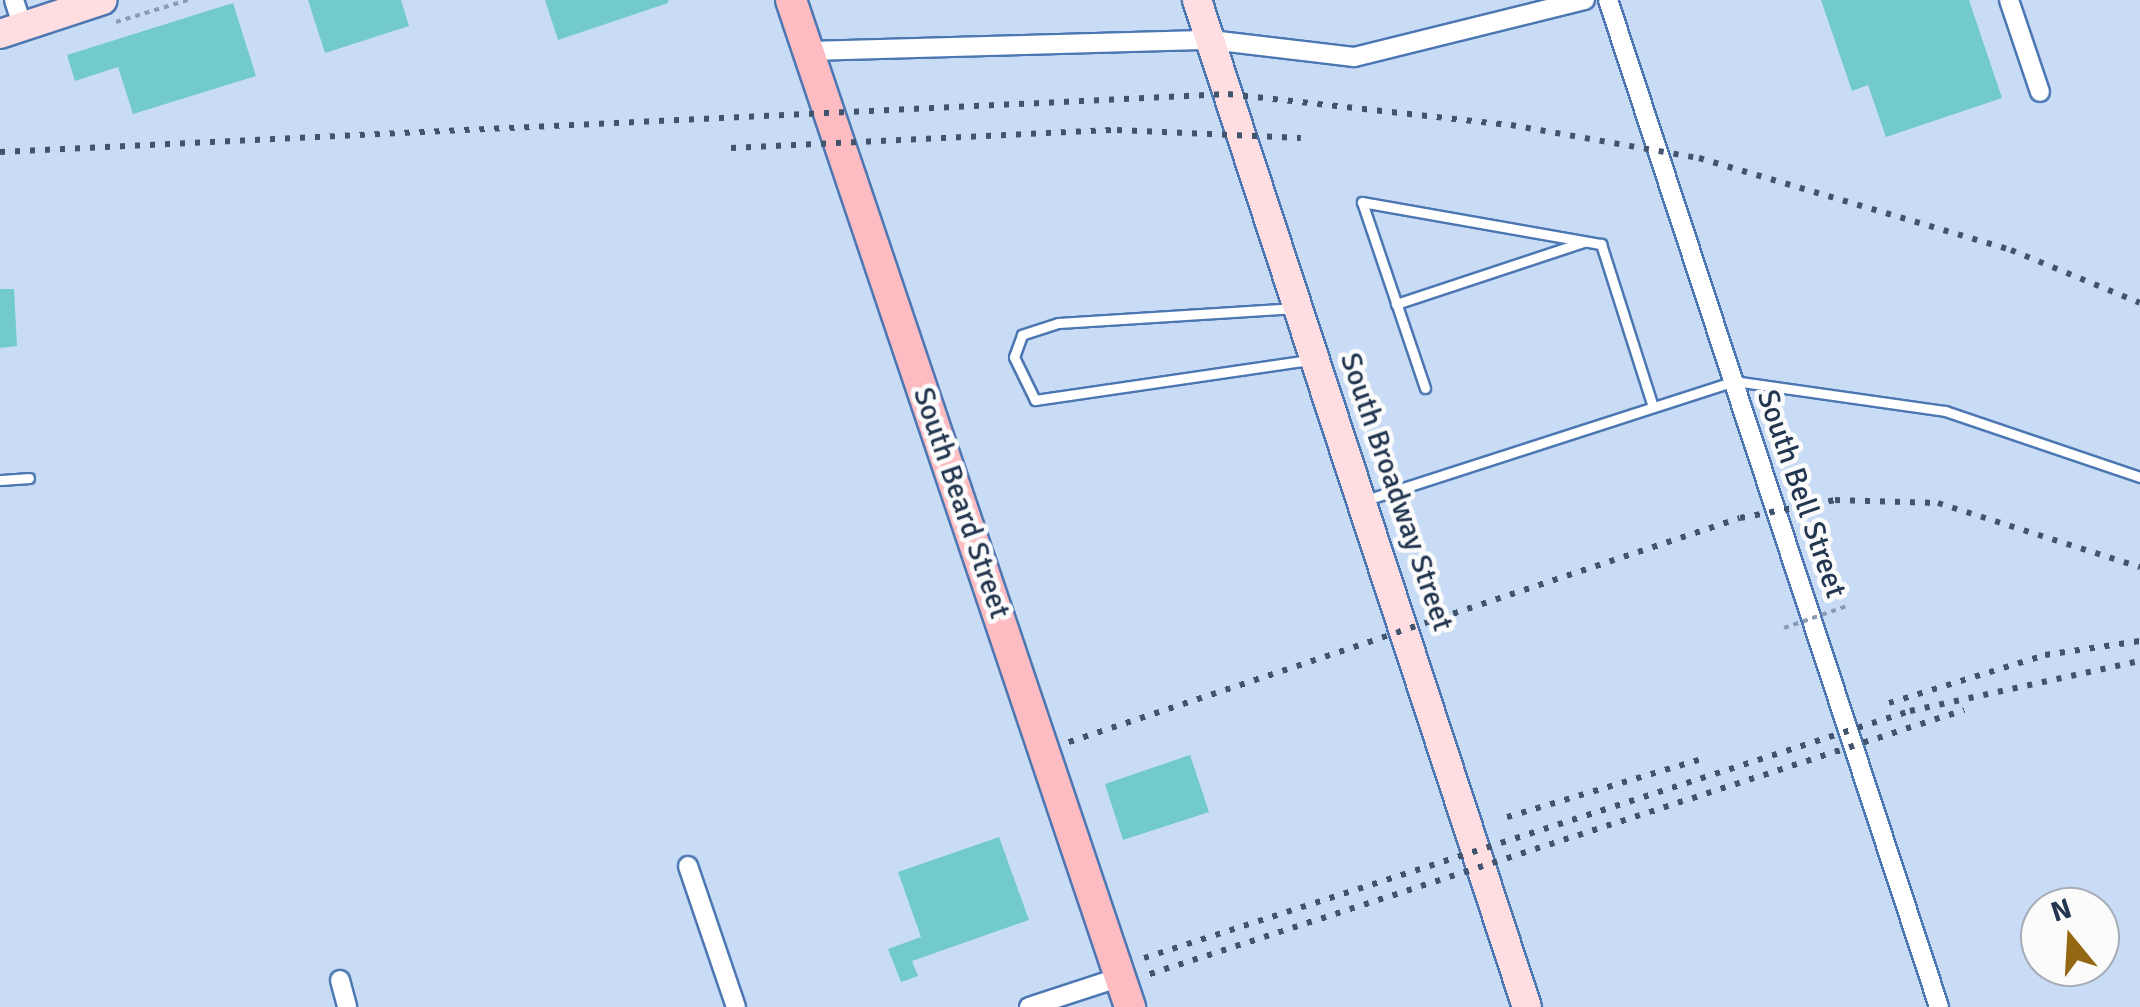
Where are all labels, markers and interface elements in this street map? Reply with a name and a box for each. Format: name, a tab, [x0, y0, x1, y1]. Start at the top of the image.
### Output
street label: South Broadway Street	[1331, 348, 1461, 636]
street label: South Beard Street	[905, 383, 1017, 623]
street label: South Bell Street	[1749, 385, 1853, 603]
north arrow	[2020, 887, 2120, 987]
text: N	[2047, 891, 2076, 930]

